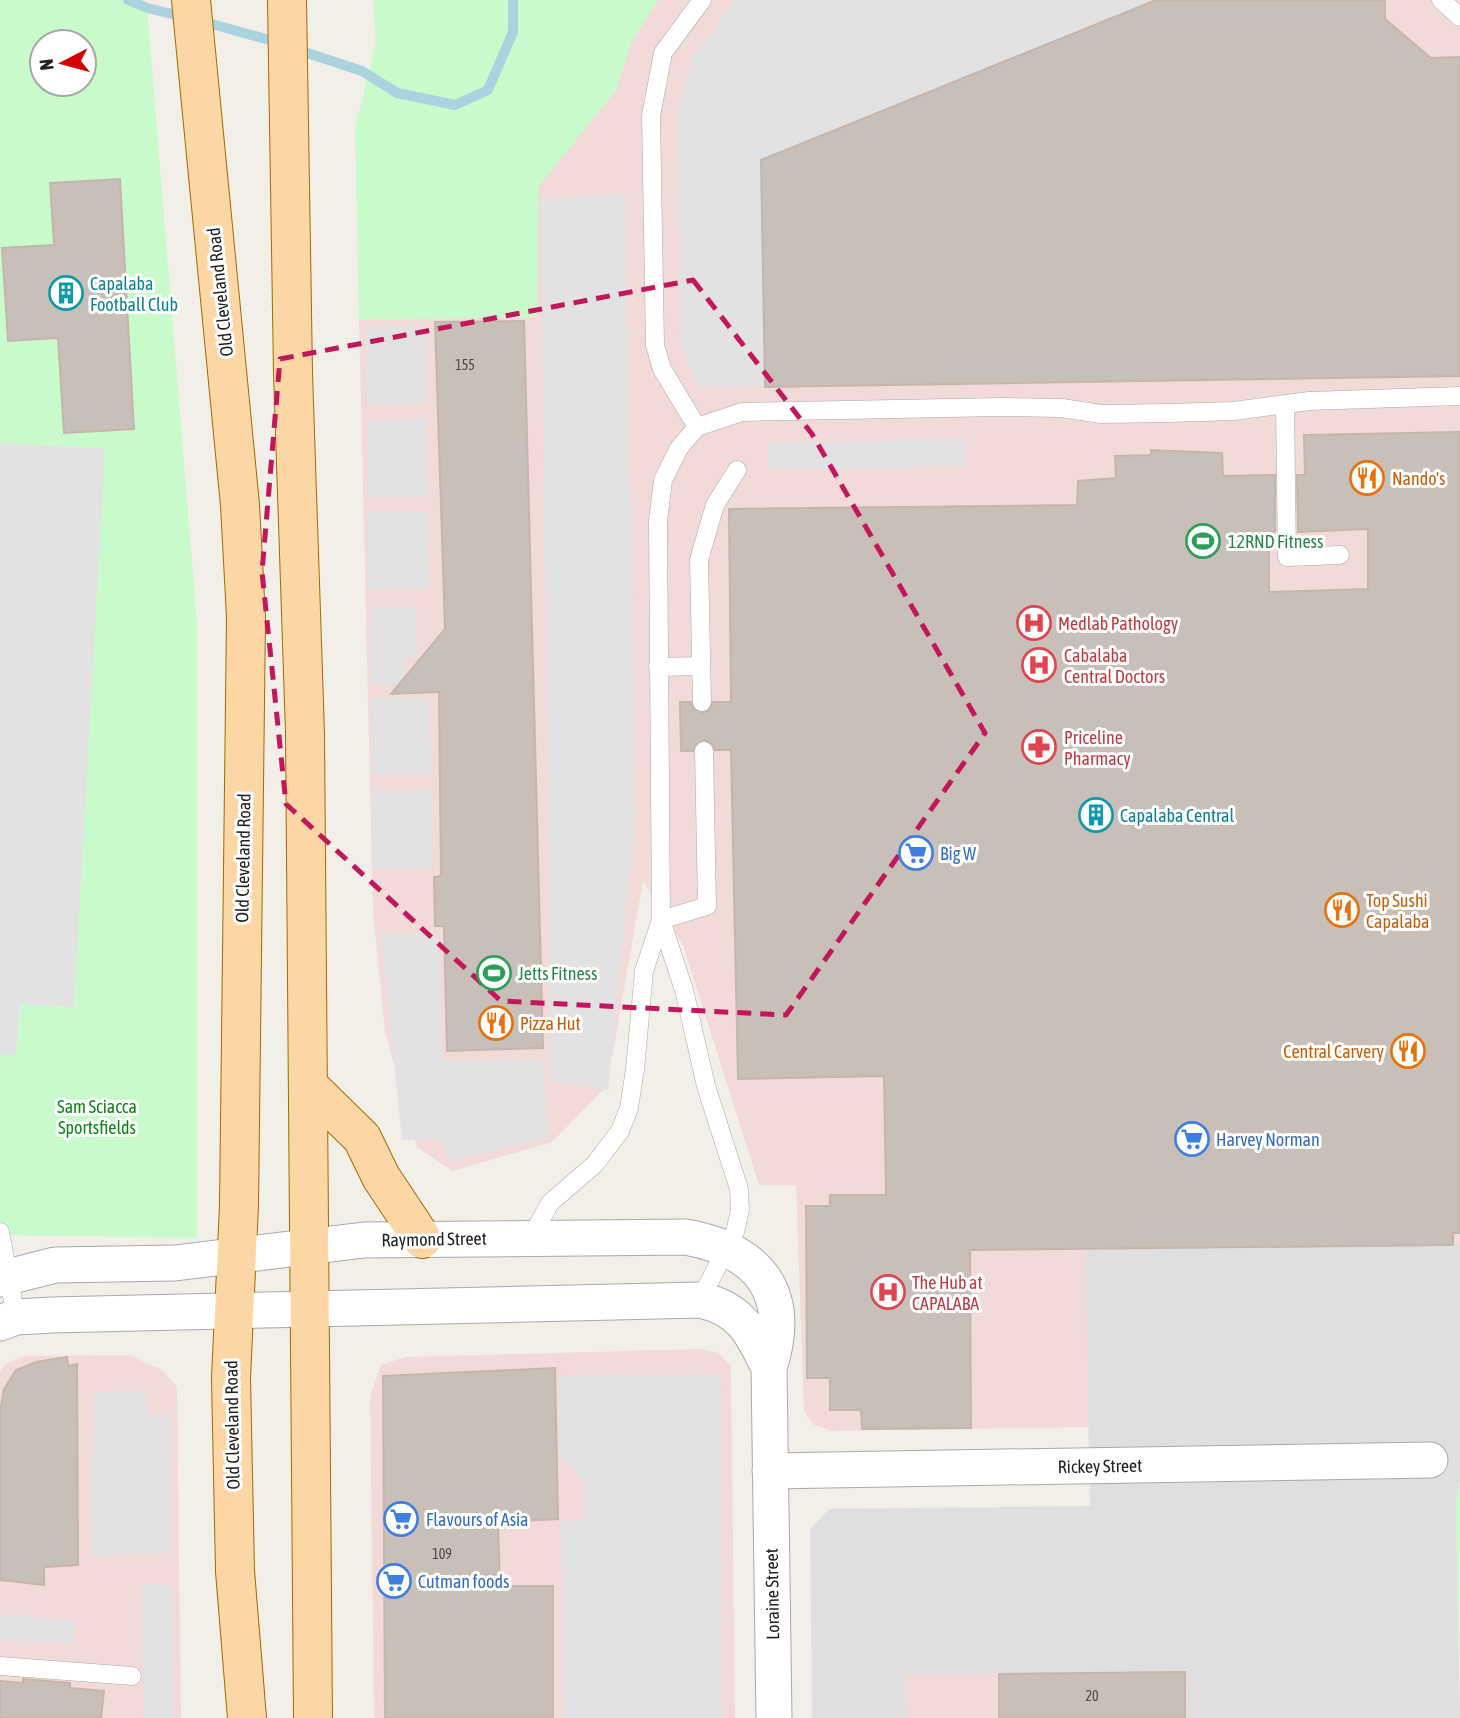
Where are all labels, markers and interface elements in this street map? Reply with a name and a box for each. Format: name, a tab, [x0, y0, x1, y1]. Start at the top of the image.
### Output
north arrow	[28, 28, 98, 98]
text: N	[35, 58, 58, 72]
street label: Old Cleveland Road	[203, 227, 237, 357]
place label: Capalaba Football Club	[90, 273, 178, 315]
building icon: Capalaba Football Club	[47, 274, 85, 312]
house number: 155	[455, 357, 475, 373]
restaurant icon: Nando's	[1348, 459, 1386, 497]
place label: Nando's	[1392, 468, 1445, 489]
sports icon: 12RND Fitness	[1184, 522, 1222, 560]
place label: 12RND Fitness	[1228, 531, 1323, 552]
hospital icon: Medlab Pathology	[1015, 604, 1053, 642]
place label: Medlab Pathology	[1058, 613, 1178, 634]
place label: Cabalaba Central Doctors	[1064, 645, 1165, 687]
hospital icon: Cabalaba Central Doctors	[1020, 646, 1058, 684]
place label: Priceline Pharmacy	[1064, 727, 1131, 769]
pharmacy icon: Priceline Pharmacy	[1020, 728, 1058, 766]
street label: Old Cleveland Road	[231, 793, 255, 923]
building icon: Capalaba Central	[1077, 796, 1115, 834]
place label: Capalaba Central	[1120, 805, 1234, 826]
supermarket icon: Big W	[897, 834, 935, 872]
place label: Big W	[940, 843, 976, 864]
place label: Top Sushi Capalaba	[1366, 890, 1429, 932]
restaurant icon: Top Sushi Capalaba	[1323, 891, 1361, 929]
sports icon: Jetts Fitness	[475, 954, 513, 992]
place label: Jetts Fitness	[518, 963, 597, 984]
restaurant icon: Pizza Hut	[477, 1004, 515, 1042]
place label: Pizza Hut	[520, 1013, 581, 1034]
restaurant icon: Central Carvery	[1389, 1032, 1427, 1070]
place label: Central Carvery	[1283, 1041, 1384, 1062]
park label: Sam Sciacca Sportsfields	[57, 1096, 137, 1138]
supermarket icon: Harvey Norman	[1173, 1120, 1211, 1158]
place label: Harvey Norman	[1216, 1129, 1320, 1150]
street label: Raymond Street	[381, 1228, 487, 1250]
place label: The Hub at CAPALABA	[912, 1272, 983, 1314]
hospital icon: The Hub at CAPALABA	[869, 1273, 907, 1311]
street label: Old Cleveland Road	[220, 1360, 244, 1490]
street label: Rickey Street	[1057, 1455, 1143, 1477]
supermarket icon: Flavours of Asia	[382, 1500, 420, 1538]
place label: Flavours of Asia	[426, 1509, 529, 1530]
house number: 109	[432, 1546, 452, 1562]
street label: Loraine Street	[761, 1548, 783, 1640]
supermarket icon: Cutman foods	[375, 1562, 413, 1600]
place label: Cutman foods	[418, 1571, 509, 1592]
house number: 20	[1085, 1688, 1099, 1704]

